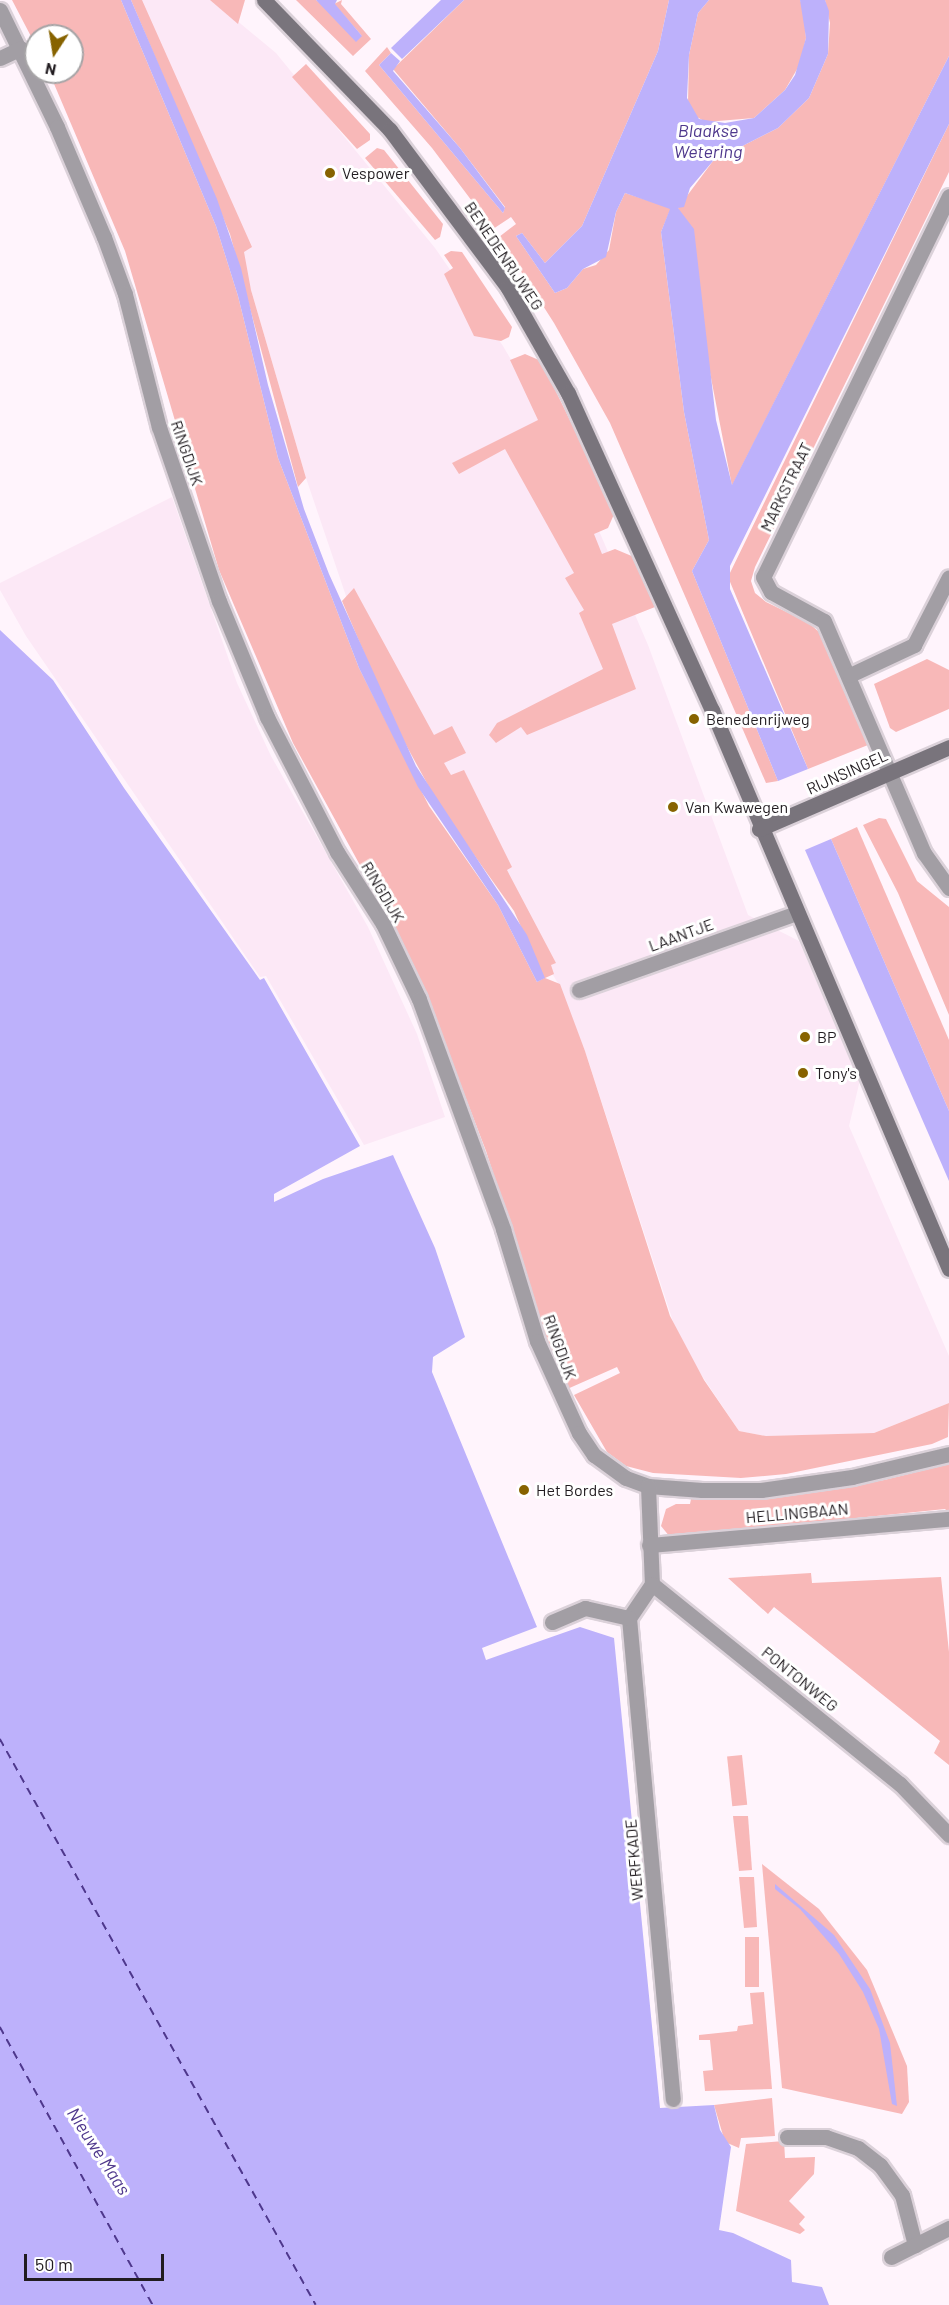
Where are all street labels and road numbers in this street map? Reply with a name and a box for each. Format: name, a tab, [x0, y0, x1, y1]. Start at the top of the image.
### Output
street label: BENEDENRIJWEG	[461, 198, 547, 314]
street label: RINGDIJK	[167, 418, 207, 488]
street label: MARKSTRAAT	[756, 439, 816, 535]
street label: RIJNSINGEL	[803, 746, 891, 798]
street label: RINGDIJK	[357, 858, 409, 926]
street label: LAANTJE	[646, 914, 716, 956]
street label: RINGDIJK	[539, 1312, 581, 1382]
street label: HELLINGBAAN	[745, 1499, 849, 1527]
street label: PONTONWEG	[758, 1642, 842, 1716]
street label: WERFKADE	[621, 1818, 647, 1902]

